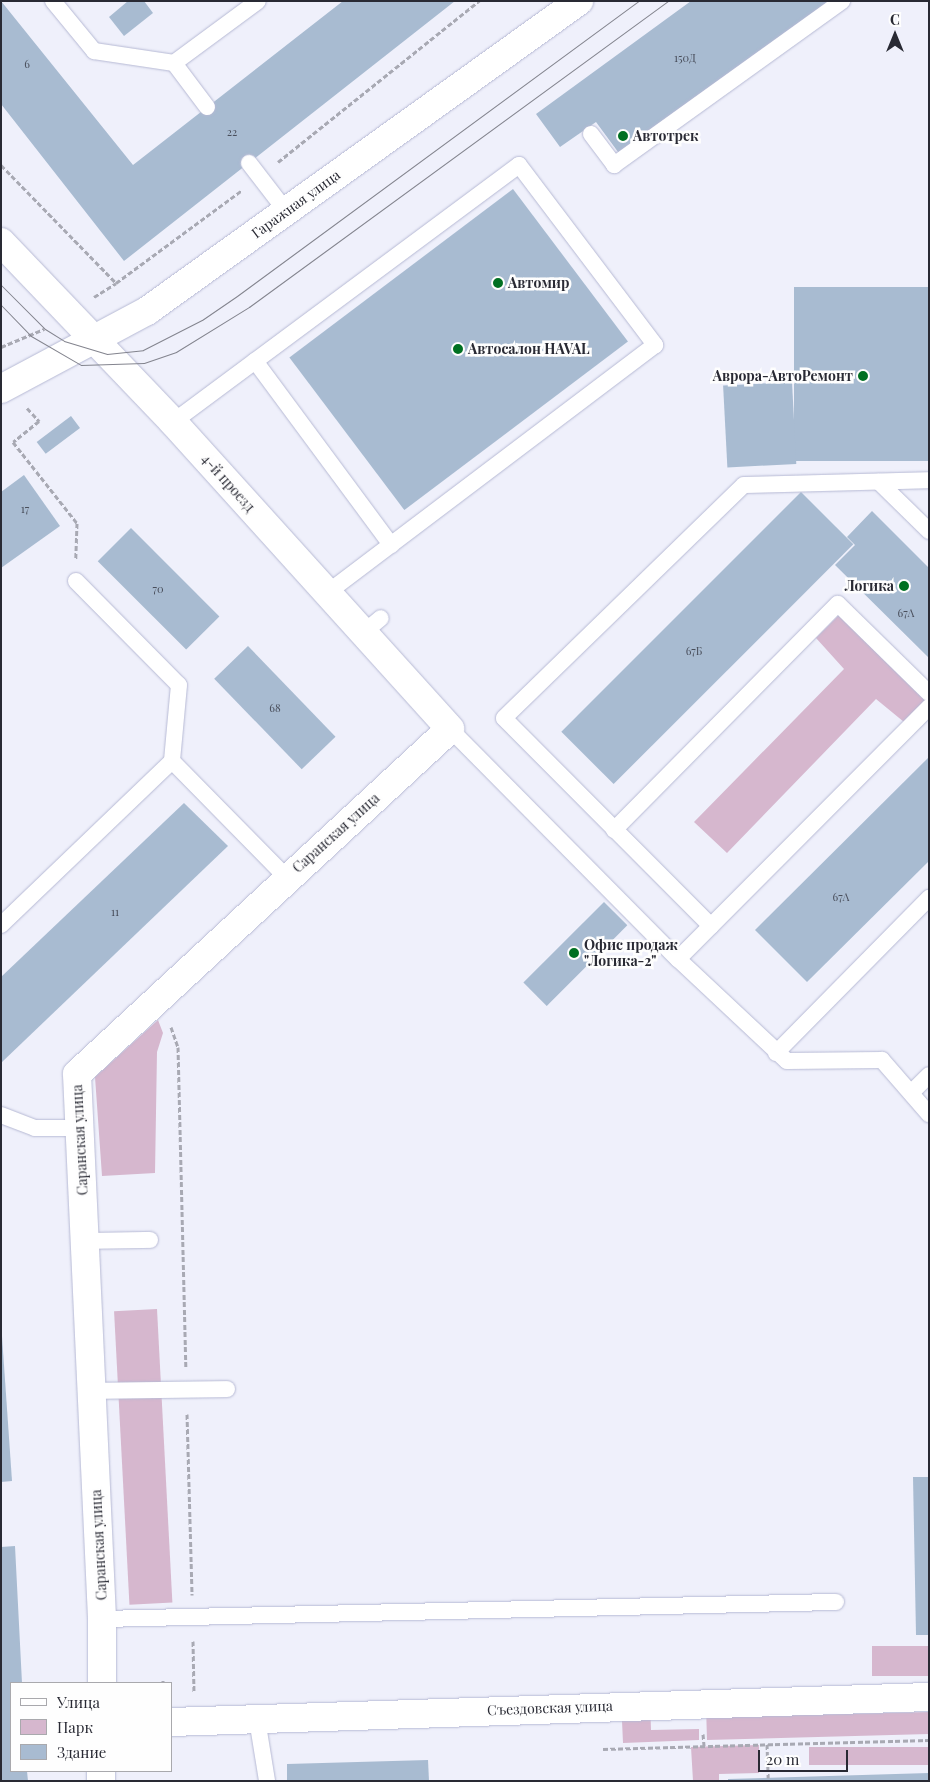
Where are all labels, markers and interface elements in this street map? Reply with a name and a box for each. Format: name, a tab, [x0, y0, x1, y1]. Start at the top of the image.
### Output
north arrow	[870, 10, 920, 60]
text: С	[890, 10, 900, 29]
house number: 150Д	[674, 51, 696, 65]
house number: 6	[24, 57, 30, 71]
house number: 22	[227, 125, 237, 139]
place label: Автотрек	[633, 128, 699, 144]
marker: Автотрек	[617, 130, 629, 142]
street label: Гаражная улица	[248, 166, 344, 242]
place label: Автомир	[508, 275, 569, 291]
marker: Автомир	[492, 277, 504, 289]
place label: Автосалон HAVAL	[468, 341, 590, 357]
marker: Автосалон HAVAL	[452, 343, 464, 355]
place label: Аврора-АвтоРемонт	[713, 368, 853, 384]
marker: Аврора-АвтоРемонт	[857, 370, 869, 382]
street label: 4-й проезд	[198, 451, 258, 515]
house number: 17	[21, 502, 29, 516]
place label: Логика	[845, 578, 894, 594]
marker: Логика	[898, 580, 910, 592]
house number: 70	[152, 582, 164, 596]
house number: 67А	[897, 606, 915, 620]
house number: 67Б	[686, 644, 702, 658]
house number: 68	[269, 701, 281, 715]
street label: Саранская улица	[289, 790, 383, 876]
house number: 67А	[832, 890, 850, 904]
house number: 11	[111, 905, 119, 919]
place label: Офис продаж "Логика-2"	[584, 937, 678, 970]
marker: Офис продаж "Логика-2"	[568, 947, 580, 959]
street label: Саранская улица	[69, 1084, 91, 1196]
street label: Саранская улица	[88, 1489, 110, 1601]
legend	[10, 1682, 172, 1772]
text: Улица	[57, 1692, 100, 1712]
street label: Съездовская улица	[487, 1697, 613, 1719]
text: Парк	[57, 1717, 93, 1737]
scale bar	[760, 1740, 850, 1772]
text: Здание	[57, 1742, 106, 1762]
text: 20 m	[766, 1749, 799, 1769]

